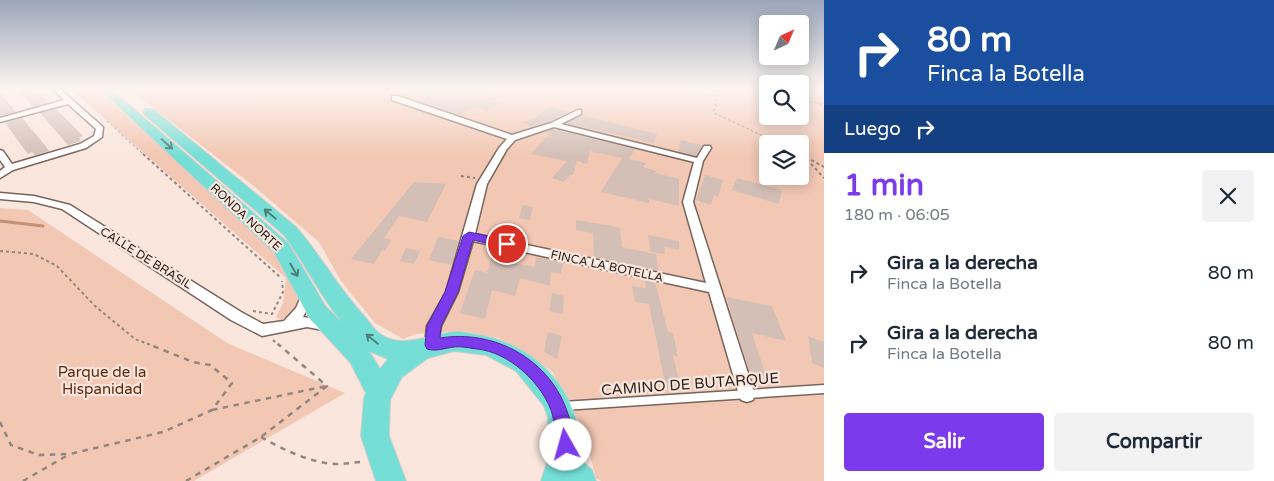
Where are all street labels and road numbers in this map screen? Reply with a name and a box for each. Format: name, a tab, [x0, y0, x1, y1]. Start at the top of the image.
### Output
street label: RONDA NORTE	[208, 181, 285, 254]
street label: CALLE DE BRASIL	[98, 224, 194, 292]
street label: FINCA LA BOTELLA	[549, 247, 665, 285]
street label: CAMINO DE BUTARQUE	[600, 369, 780, 399]

